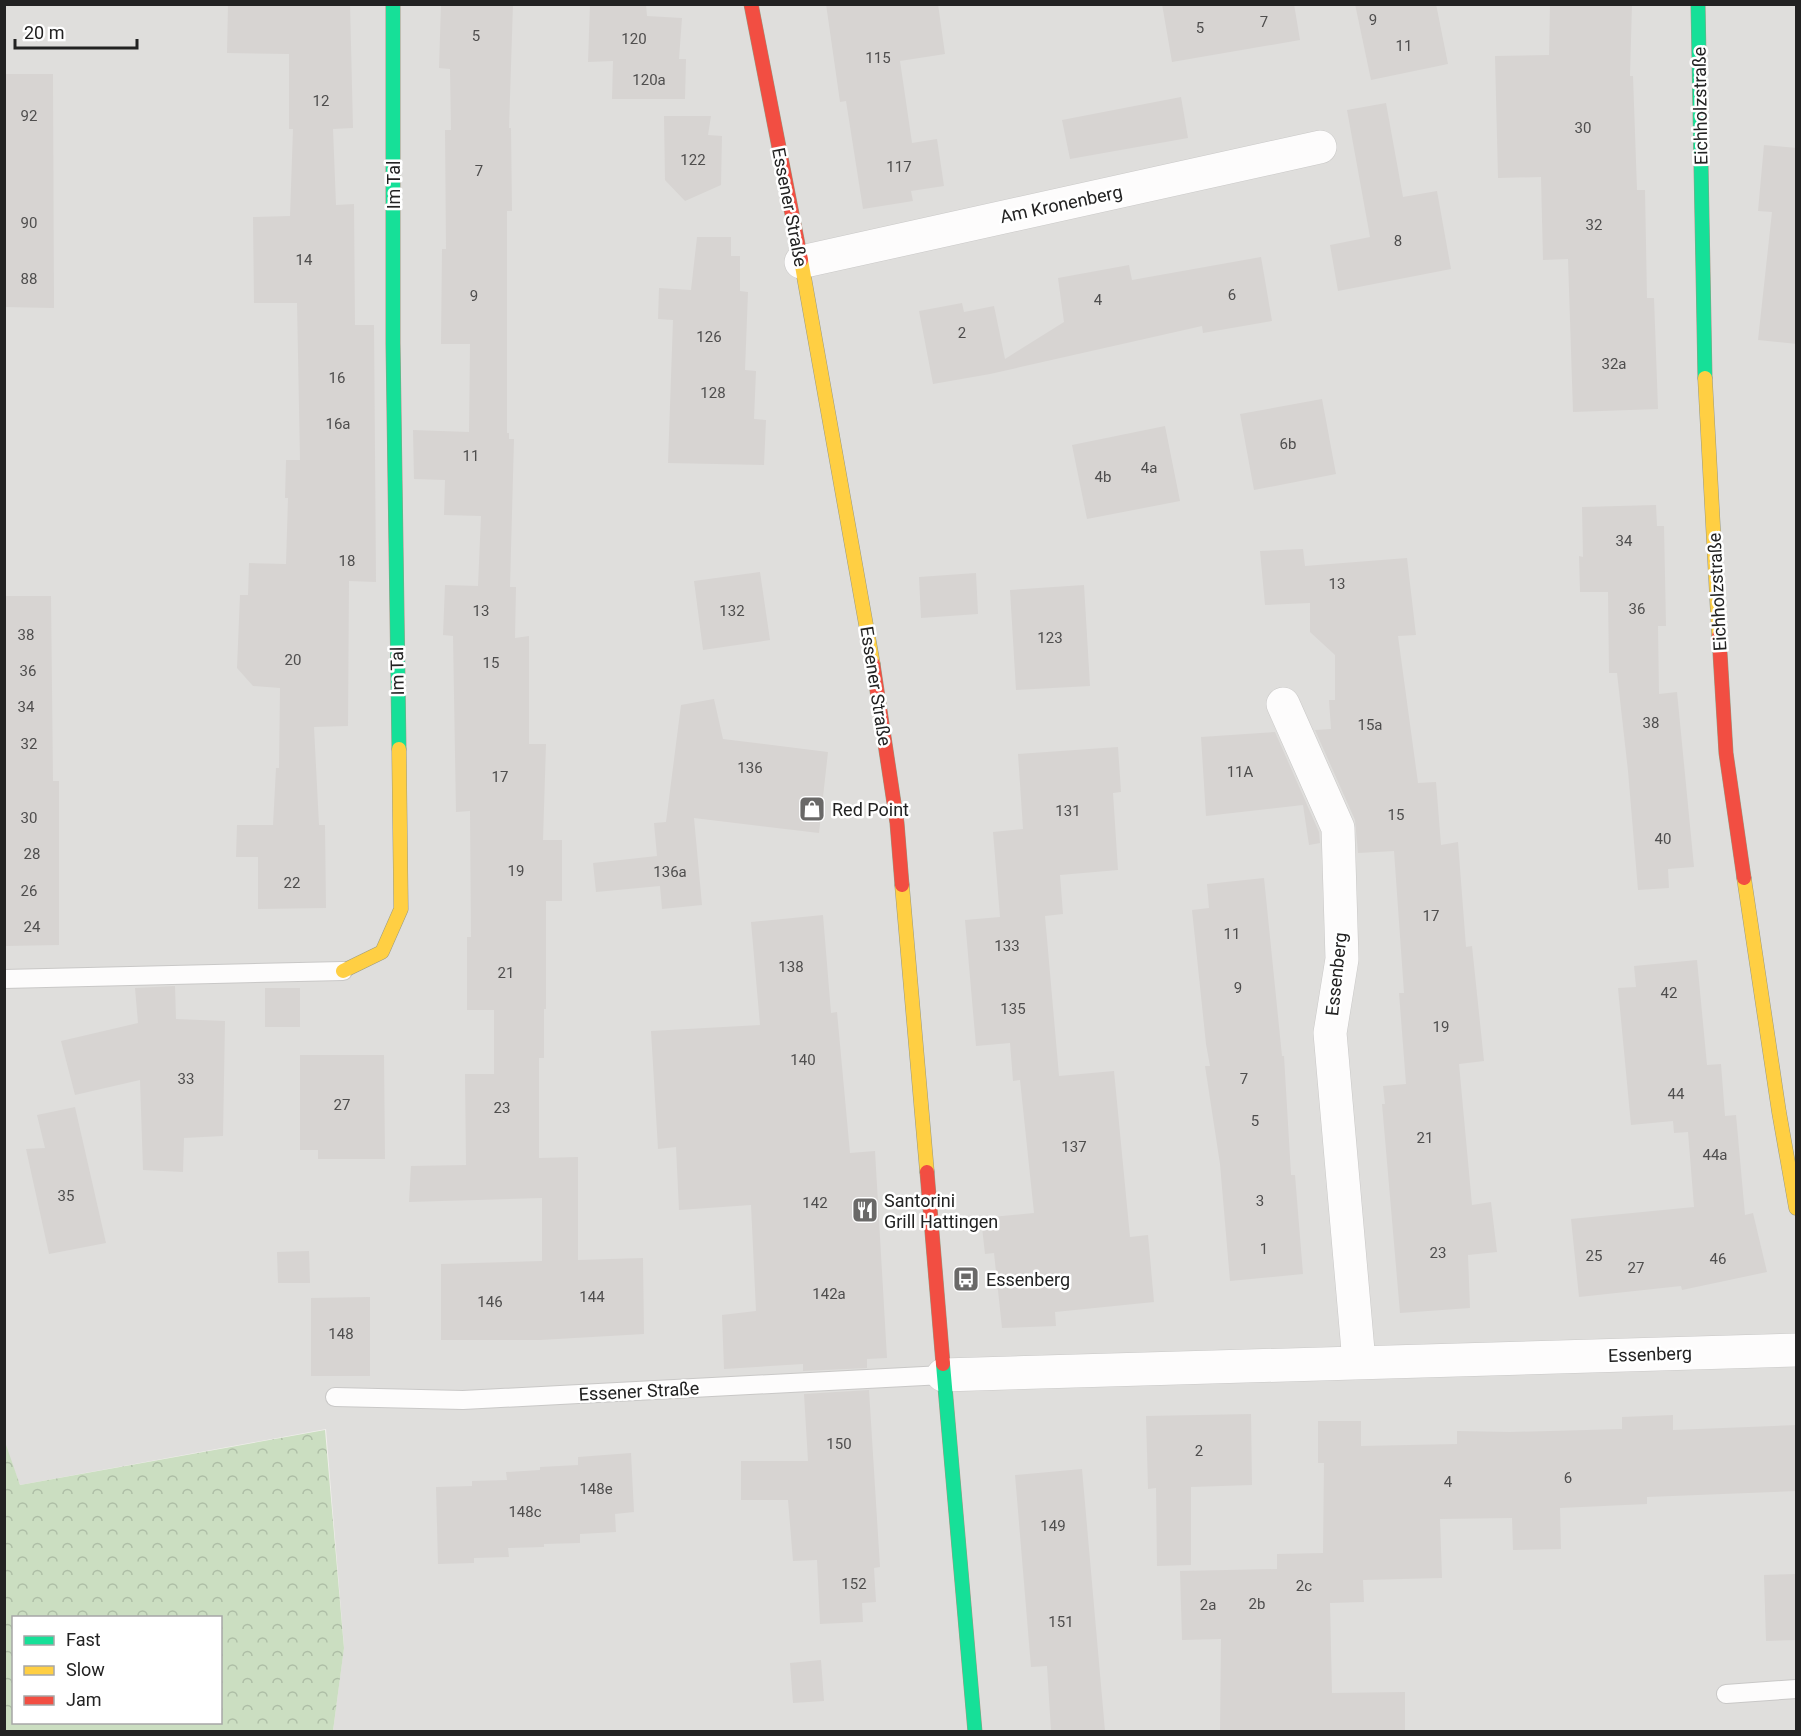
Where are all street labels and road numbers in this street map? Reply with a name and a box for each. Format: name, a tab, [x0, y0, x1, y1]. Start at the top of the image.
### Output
street label: Eichholzstraße	[1688, 47, 1712, 165]
street label: Essener Straße	[768, 146, 812, 268]
street label: Im Tal	[383, 161, 404, 209]
street label: Am Kronenberg	[998, 181, 1124, 227]
street label: Eichholzstraße	[1703, 532, 1731, 652]
street label: Essener Straße	[856, 625, 896, 747]
street label: Im Tal	[386, 646, 408, 696]
street label: Essenberg	[1321, 931, 1351, 1017]
street label: Essenberg	[1608, 1342, 1692, 1366]
street label: Essener Straße	[578, 1377, 700, 1405]

